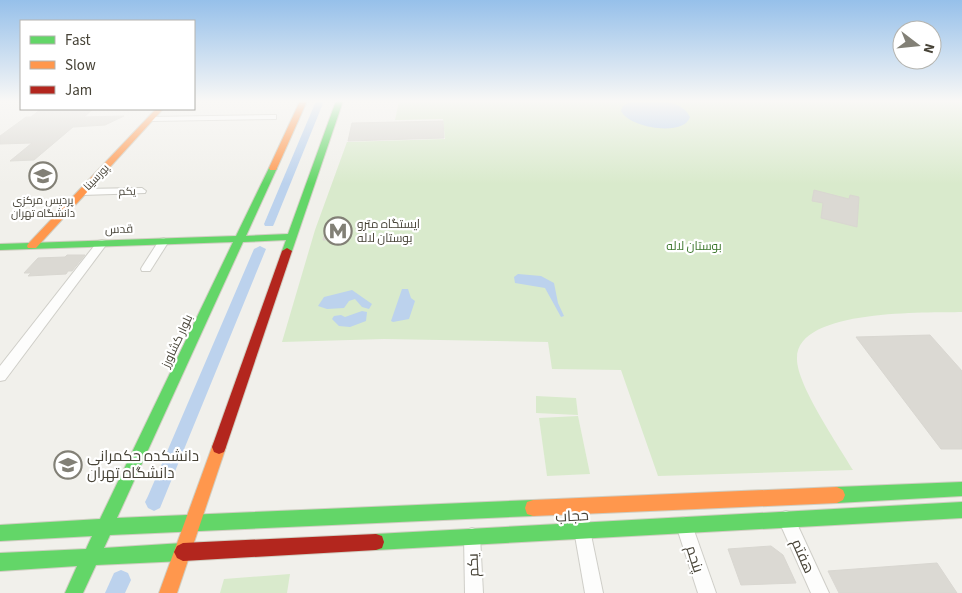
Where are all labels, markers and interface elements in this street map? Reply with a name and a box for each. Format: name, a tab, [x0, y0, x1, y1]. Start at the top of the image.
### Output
legend	[20, 20, 195, 110]
north arrow	[892, 20, 942, 70]
text: Fast	[65, 30, 91, 51]
text: N	[918, 41, 939, 56]
text: Slow	[65, 55, 96, 76]
text: Jam	[65, 80, 92, 101]
school or university icon: پردیس مرکزی دانشگاه‌ تهران	[28, 161, 58, 191]
street label: پورسینا	[80, 161, 112, 194]
street label: یکم	[118, 184, 136, 199]
place label: پردیس مرکزی دانشگاه‌ تهران	[11, 193, 75, 221]
metro station icon: ایستگاه مترو بوستان لاله	[323, 216, 353, 246]
place label: ایستگاه مترو بوستان لاله	[357, 216, 420, 247]
street label: قدس	[105, 221, 133, 238]
park label: بوستان لاله	[666, 238, 722, 255]
street label: بلوار کشاورز	[157, 312, 197, 371]
place label: دانشکده حکمرانی دانشگاه تهران	[87, 446, 199, 484]
school or university icon: دانشکده حکمرانی دانشگاه تهران	[53, 450, 83, 480]
street label: حجاب	[555, 505, 589, 528]
street label: هفتم	[786, 536, 819, 577]
street label: پنجم	[680, 543, 709, 575]
street label: یکم	[463, 553, 484, 577]

